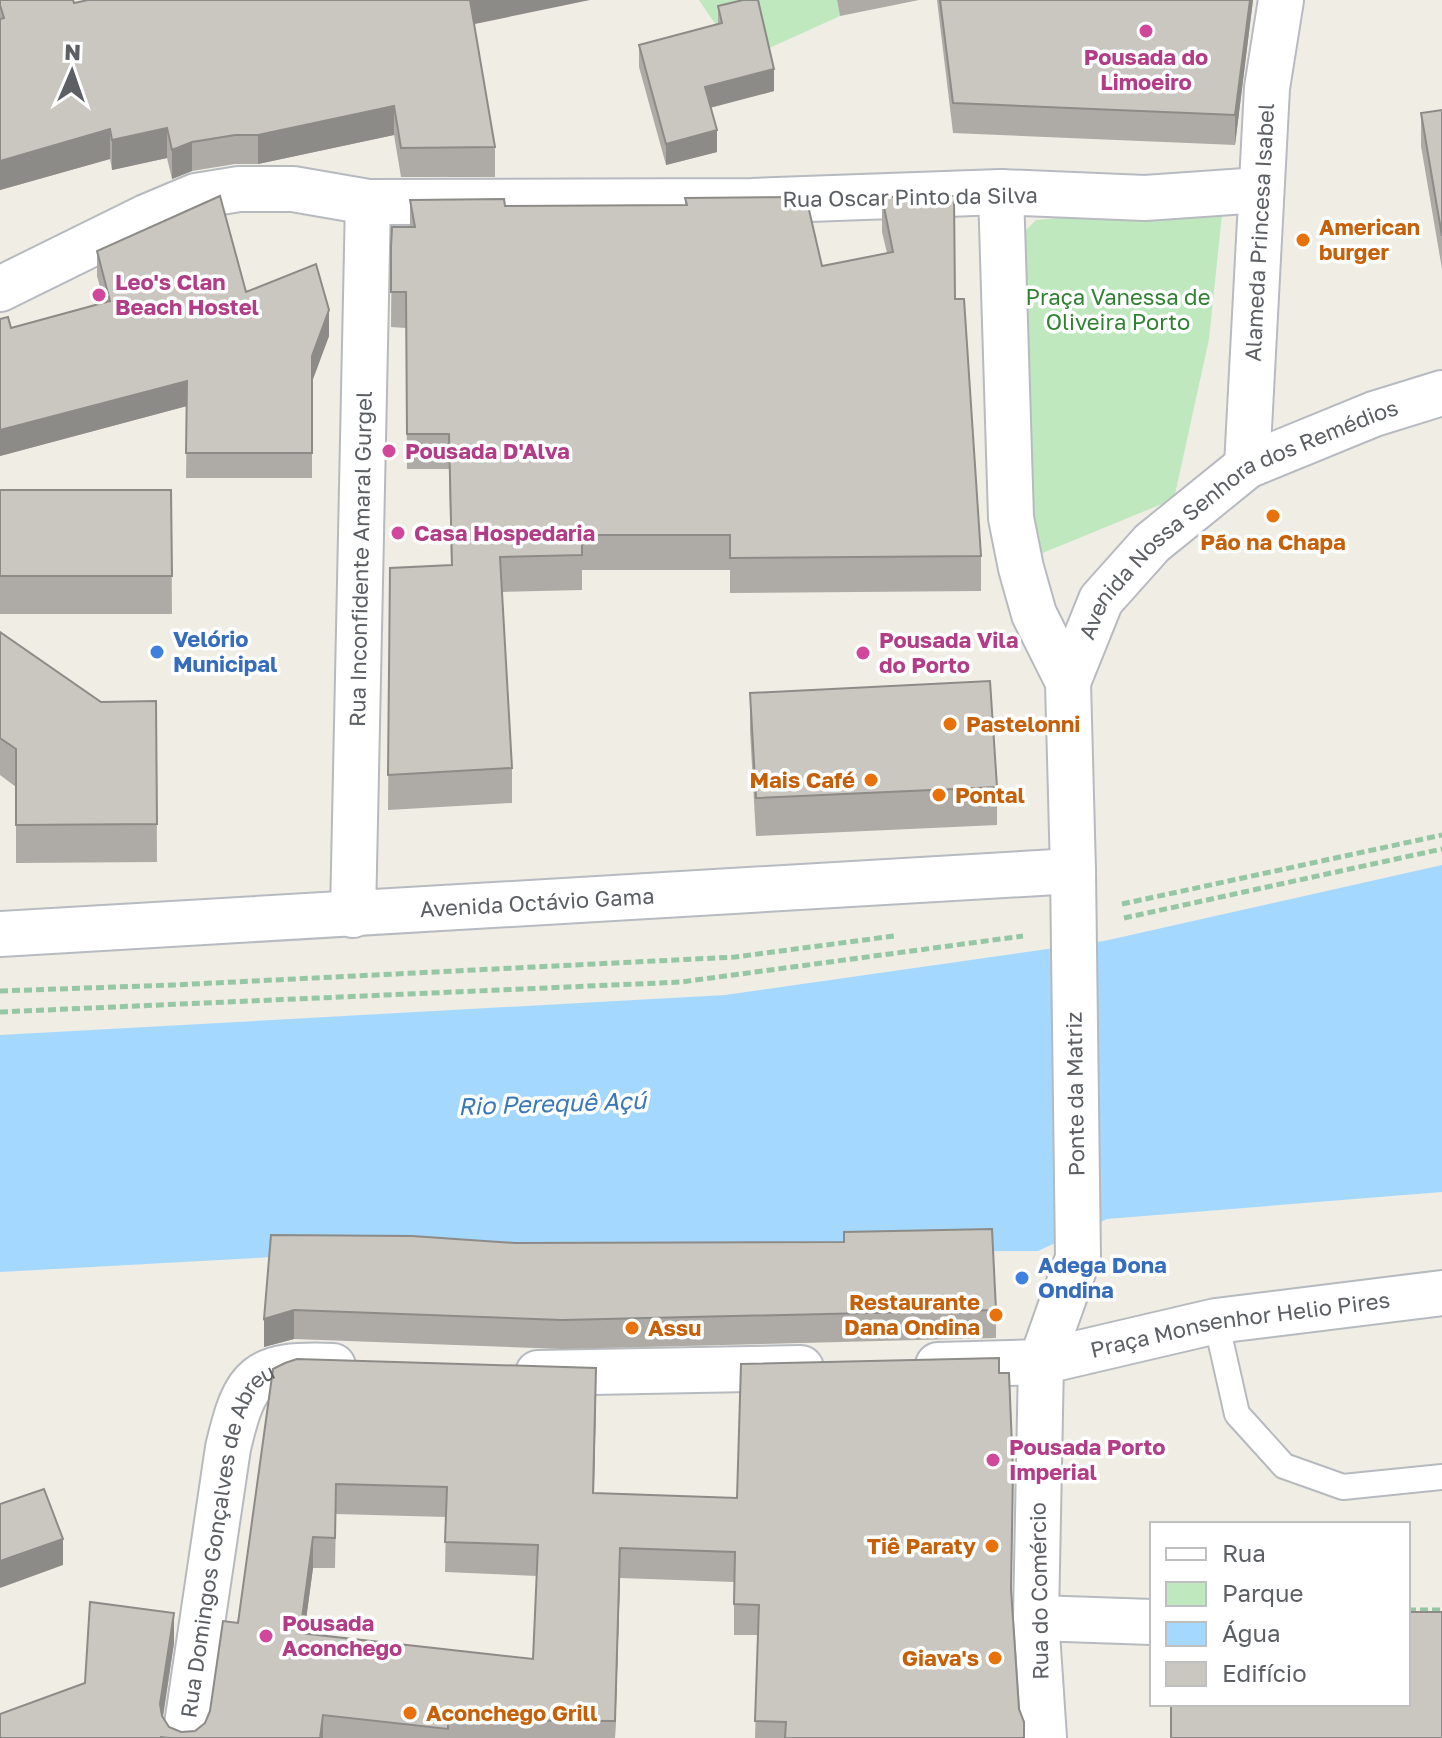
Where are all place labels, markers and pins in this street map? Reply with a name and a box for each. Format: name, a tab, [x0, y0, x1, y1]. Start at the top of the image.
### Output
marker: Pousada do Limoeiro	[1137, 22, 1155, 40]
place label: Pousada do Limoeiro	[1084, 43, 1208, 95]
place label: American burger	[1319, 213, 1420, 265]
marker: American burger	[1294, 231, 1312, 249]
place label: Leo's Clan Beach Hostel	[115, 268, 259, 320]
marker: Leo's Clan Beach Hostel	[90, 286, 108, 304]
place label: Pousada D'Alva	[405, 437, 570, 464]
marker: Pousada D'Alva	[380, 442, 398, 460]
marker: Pão na Chapa	[1264, 507, 1282, 525]
place label: Casa Hospedaria	[414, 519, 595, 546]
marker: Casa Hospedaria	[389, 524, 407, 542]
place label: Pão na Chapa	[1200, 528, 1346, 555]
place label: Velório Municipal	[173, 625, 277, 677]
place label: Pousada Vila do Porto	[879, 626, 1018, 678]
marker: Velório Municipal	[148, 643, 166, 661]
marker: Pousada Vila do Porto	[854, 644, 872, 662]
place label: Pastelonni	[966, 710, 1080, 737]
marker: Pastelonni	[941, 715, 959, 733]
place label: Mais Café	[750, 766, 855, 793]
marker: Mais Café	[862, 771, 880, 789]
place label: Pontal	[955, 781, 1025, 808]
marker: Pontal	[930, 786, 948, 804]
place label: Adega Dona Ondina	[1038, 1251, 1167, 1303]
marker: Adega Dona Ondina	[1013, 1269, 1031, 1287]
place label: Restaurante Dana Ondina	[844, 1288, 980, 1340]
marker: Restaurante Dana Ondina	[987, 1306, 1005, 1324]
place label: Assu	[648, 1314, 701, 1341]
marker: Assu	[623, 1319, 641, 1337]
place label: Pousada Porto Imperial	[1009, 1433, 1165, 1485]
marker: Pousada Porto Imperial	[984, 1451, 1002, 1469]
place label: Tiê Paraty	[867, 1532, 976, 1559]
marker: Tiê Paraty	[983, 1537, 1001, 1555]
place label: Pousada Aconchego	[282, 1609, 402, 1661]
marker: Pousada Aconchego	[257, 1627, 275, 1645]
place label: Giava's	[902, 1644, 979, 1671]
marker: Giava's	[986, 1649, 1004, 1667]
place label: Aconchego Grill	[426, 1699, 597, 1726]
marker: Aconchego Grill	[401, 1704, 419, 1722]

